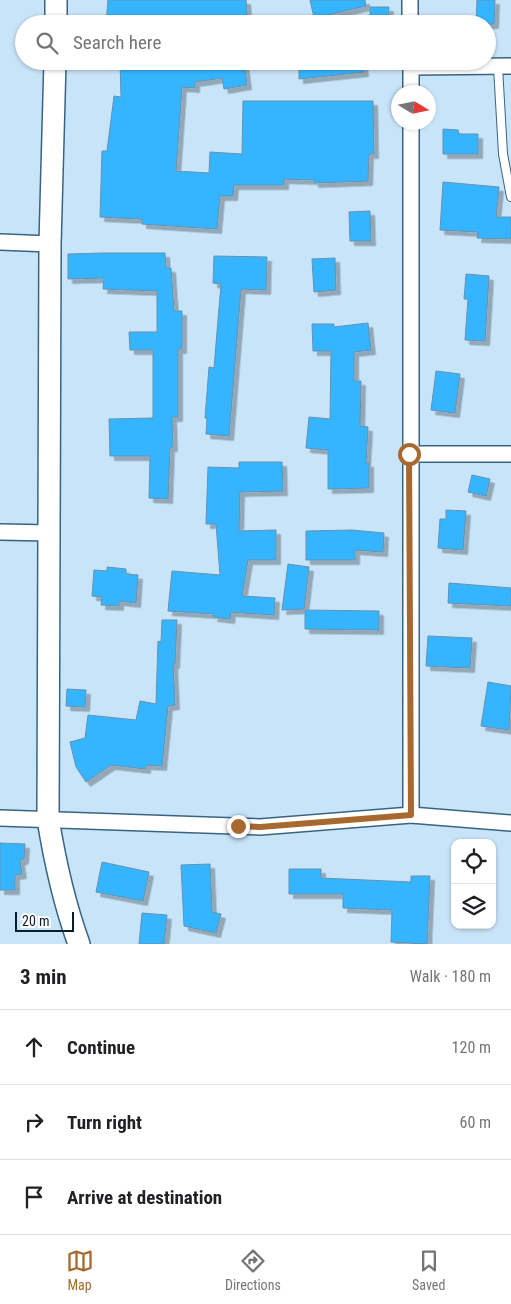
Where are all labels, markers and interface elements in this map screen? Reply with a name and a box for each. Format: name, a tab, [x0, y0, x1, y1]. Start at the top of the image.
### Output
search box	[15, 15, 496, 70]
icon: search	[33, 29, 61, 57]
text: Search here	[73, 31, 161, 54]
north arrow	[391, 85, 436, 130]
route start	[398, 443, 421, 466]
route end	[227, 815, 250, 838]
map controls	[451, 839, 496, 929]
button: locate	[451, 839, 496, 884]
button: layers	[451, 884, 496, 929]
scale bar	[15, 909, 74, 932]
text: 20 m	[22, 913, 50, 929]
text: 3 min	[20, 965, 67, 989]
text: Walk · 180 m	[410, 967, 491, 986]
icon: ahead	[20, 1033, 48, 1061]
text: Continue	[67, 1036, 135, 1059]
text: 120 m	[452, 1038, 491, 1057]
icon: right	[20, 1108, 48, 1136]
text: Turn right	[67, 1111, 142, 1134]
text: 60 m	[459, 1113, 491, 1132]
icon: arrive	[20, 1183, 48, 1211]
text: Arrive at destination	[67, 1186, 222, 1209]
tab: Map	[66, 1247, 94, 1293]
tab: Directions	[225, 1247, 281, 1293]
tab: Saved	[412, 1247, 445, 1293]

